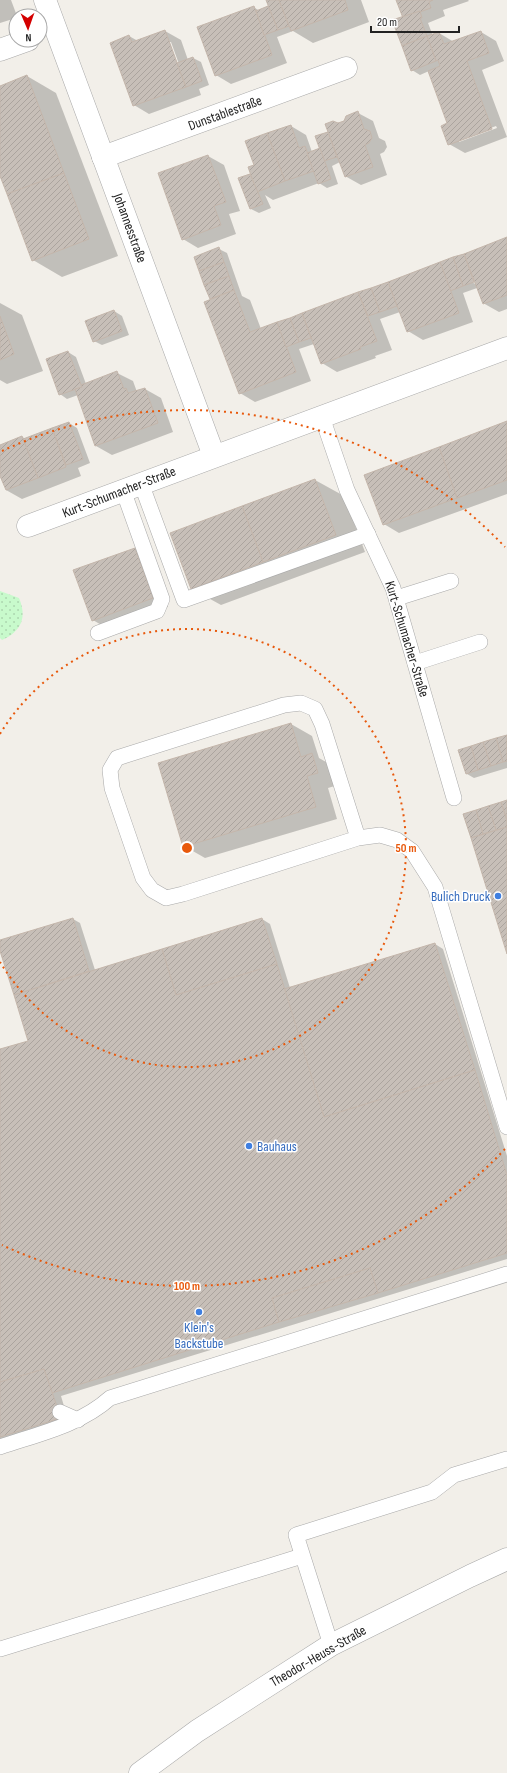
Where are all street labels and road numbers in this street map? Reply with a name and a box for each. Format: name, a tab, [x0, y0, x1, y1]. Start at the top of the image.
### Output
street label: Dunstablestraße	[186, 92, 264, 134]
street label: Johannesstraße	[109, 190, 150, 265]
street label: Kurt-Schumacher-Straße	[60, 462, 178, 522]
street label: Kurt-Schumacher-Straße	[381, 579, 433, 699]
street label: Theodor-Heuss-Straße	[267, 1622, 369, 1690]

